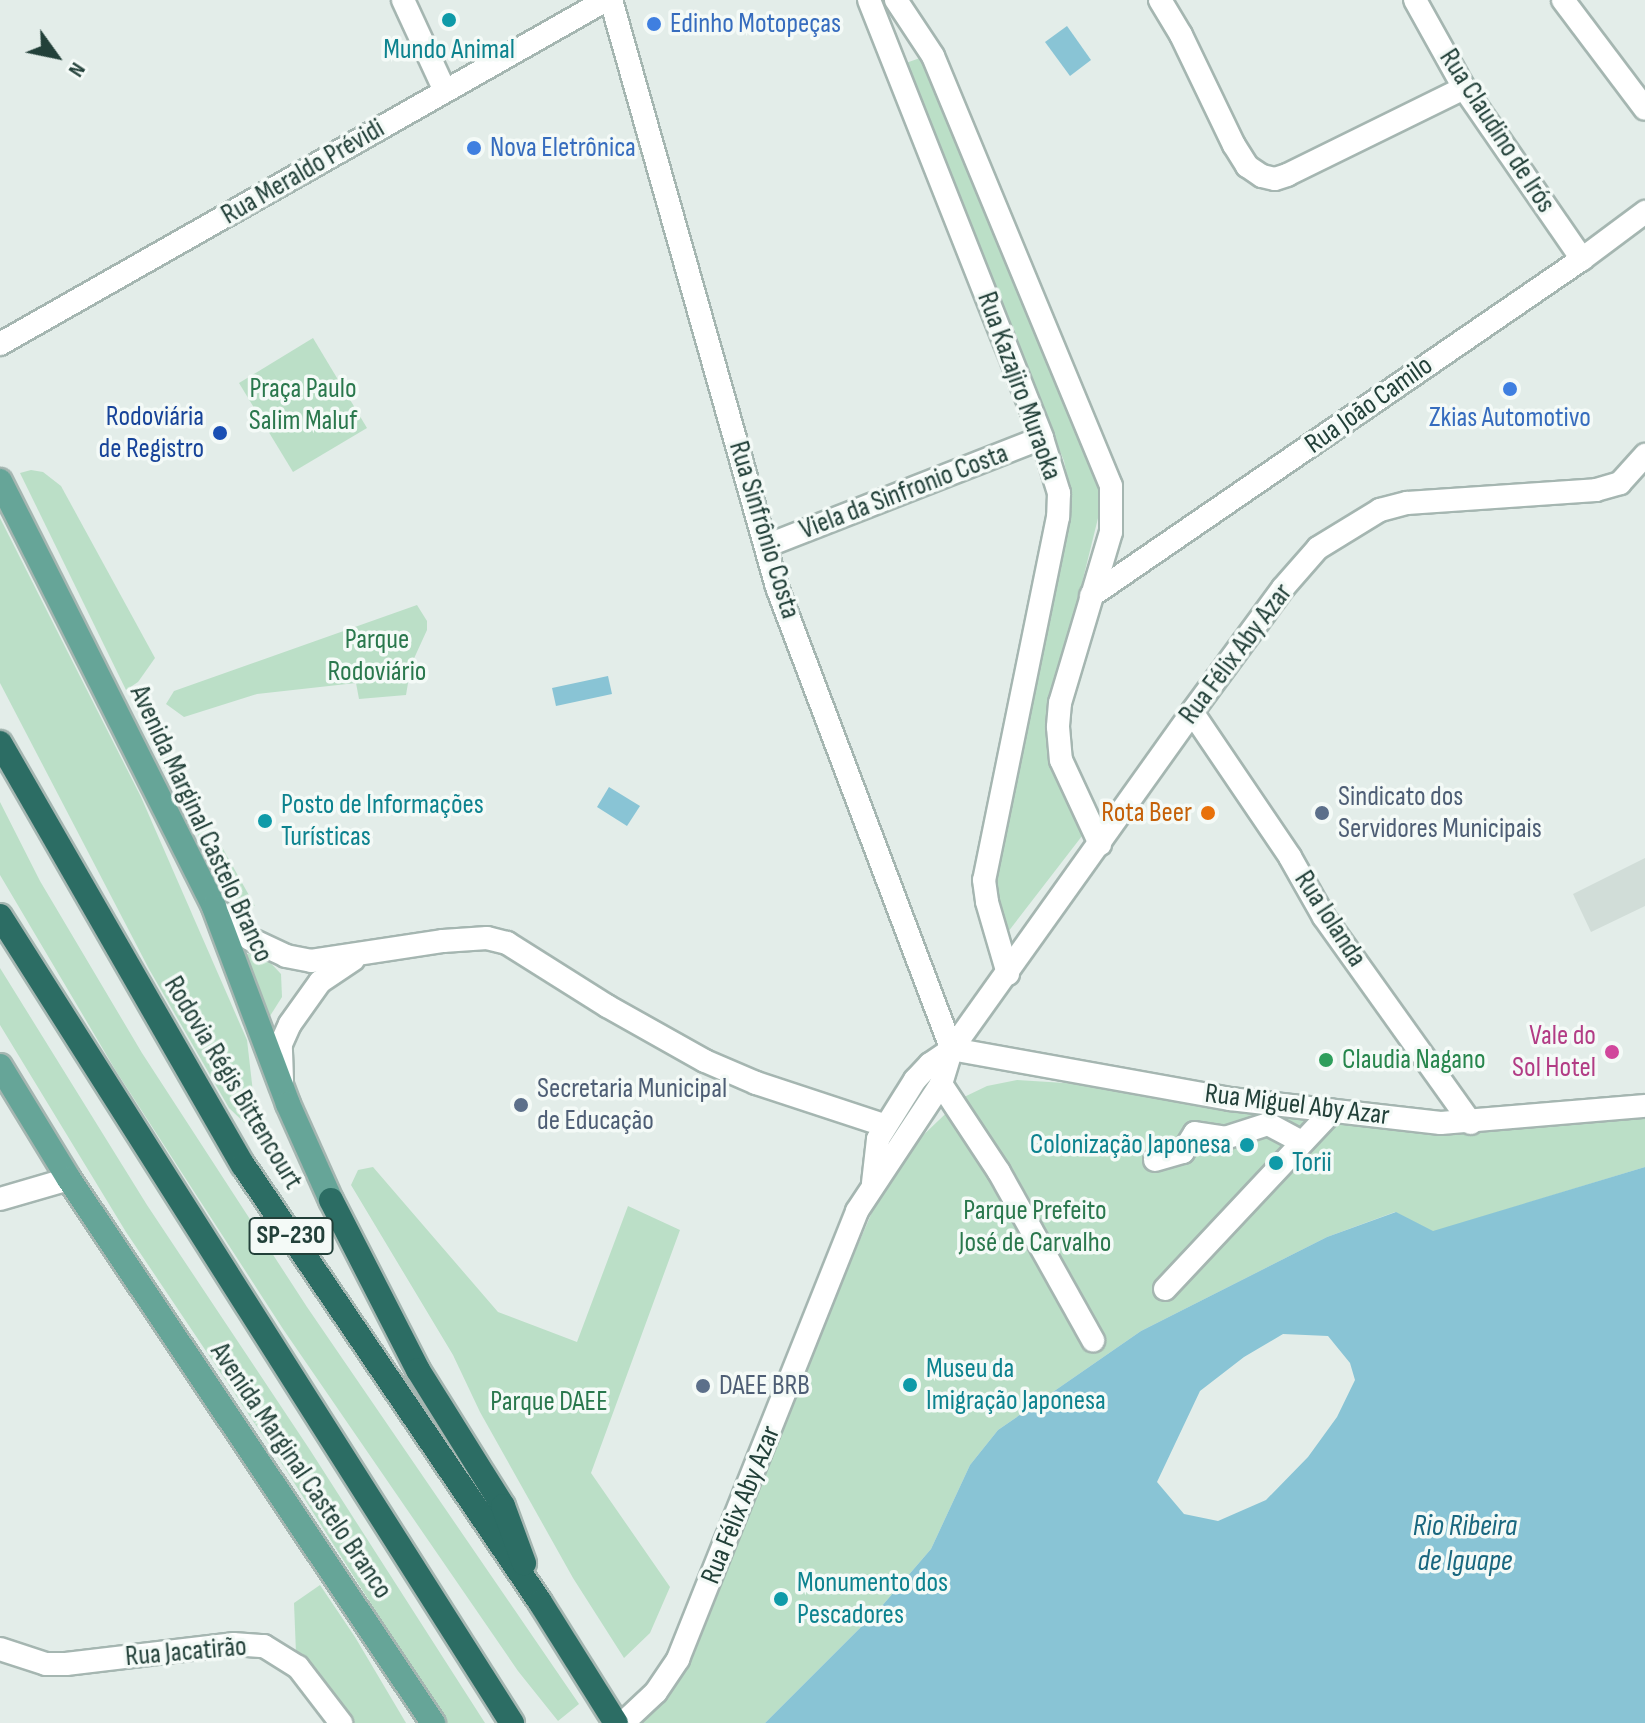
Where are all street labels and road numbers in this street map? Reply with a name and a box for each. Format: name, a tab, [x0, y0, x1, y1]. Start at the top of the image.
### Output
street label: Rua Claudino de Irós	[1432, 43, 1562, 219]
street label: Rua Meraldo Prévidi	[216, 112, 390, 232]
street label: Rua Kazajiro Muraoka	[969, 287, 1069, 485]
street label: Rua João Camilo	[1299, 349, 1439, 461]
street label: Rua Sinfrônio Costa	[721, 437, 807, 623]
street label: Viela da Sinfronio Costa	[795, 437, 1013, 547]
street label: Rua Félix Aby Azar	[1172, 577, 1300, 731]
street label: Avenida Marginal Castelo Branco	[122, 680, 280, 968]
street label: Rua Iolanda	[1287, 865, 1373, 973]
street label: Rodovia Régis Bittencourt	[156, 970, 310, 1196]
street label: Rua Miguel Aby Azar	[1203, 1077, 1391, 1133]
road number: SP-230	[247, 1214, 335, 1258]
street label: Avenida Marginal Castelo Branco	[203, 1337, 399, 1605]
street label: Rua Félix Aby Azar	[694, 1421, 788, 1589]
street label: Rua Jacatirão	[124, 1630, 248, 1674]

